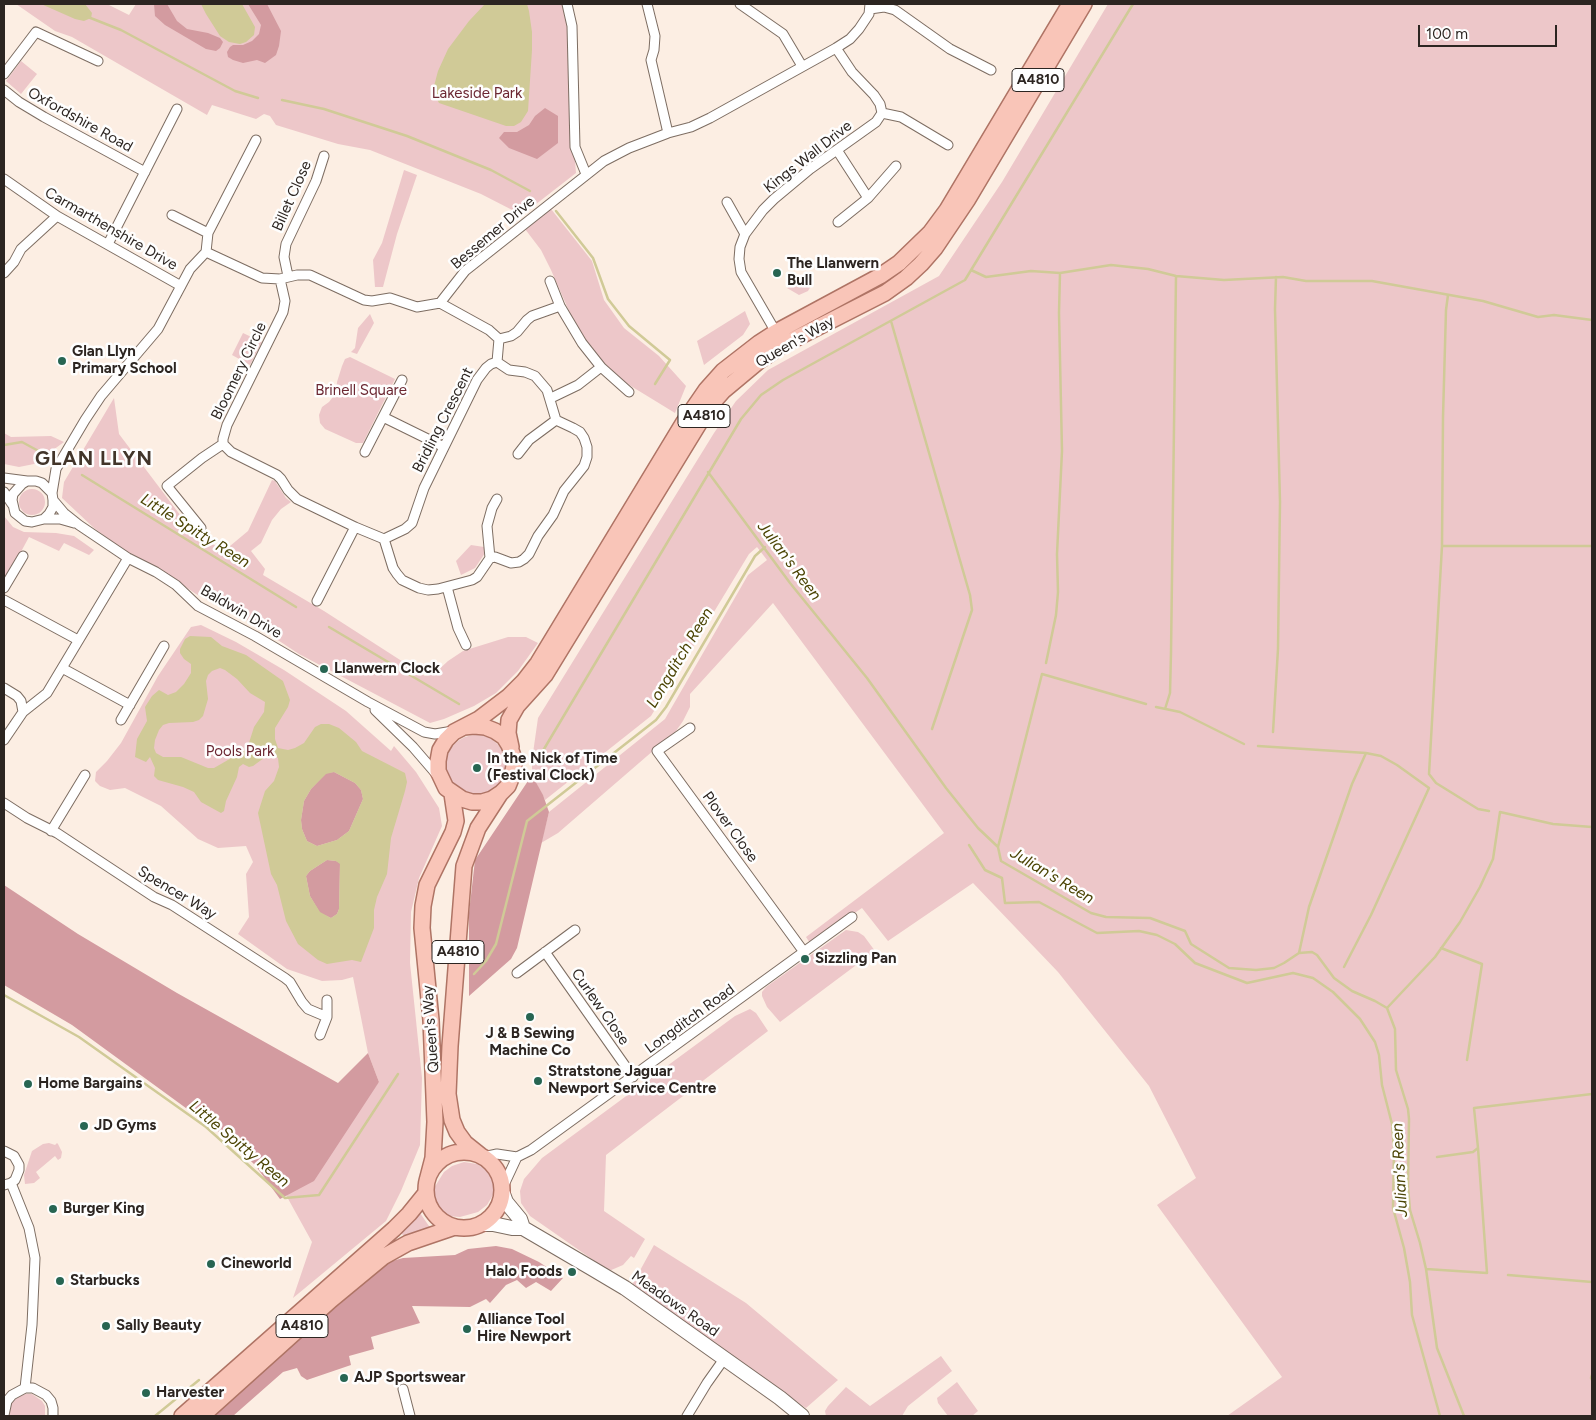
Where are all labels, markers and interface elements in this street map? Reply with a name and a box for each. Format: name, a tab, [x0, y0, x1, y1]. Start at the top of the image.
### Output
scale bar	[1421, 15, 1560, 47]
text: 100 m	[1426, 25, 1468, 43]
road number: A4810	[1012, 68, 1064, 92]
street label: Oxfordshire Road	[24, 84, 136, 156]
park label: Lakeside Park	[432, 85, 522, 103]
street label: Kings Wall Drive	[760, 117, 856, 197]
street label: Billet Close	[269, 158, 315, 234]
street label: Carmarthenshire Drive	[42, 184, 180, 274]
street label: Bessemer Drive	[447, 193, 539, 273]
place label: The Llanwern Bull	[787, 255, 879, 290]
marker: The Llanwern Bull	[771, 267, 783, 279]
street label: Queen's Way	[753, 312, 837, 372]
street label: Bloomery Circle	[208, 319, 270, 423]
place label: Glan Llyn Primary School	[72, 343, 177, 378]
marker: Glan Llyn Primary School	[56, 355, 68, 367]
street label: Bridling Crescent	[409, 364, 477, 476]
park label: Brinell Square	[315, 382, 407, 400]
road number: A4810	[678, 404, 730, 428]
district label: GLAN LLYN	[34, 447, 154, 471]
water label: Little Spitty Reen	[137, 490, 253, 572]
water label: Julian's Reen	[753, 518, 825, 604]
street label: Baldwin Drive	[197, 581, 285, 643]
water label: Longditch Reen	[643, 605, 717, 711]
place label: Llanwern Clock	[334, 660, 440, 678]
marker: Llanwern Clock	[318, 663, 330, 675]
park label: Pools Park	[206, 743, 274, 761]
place label: In the Nick of Time (Festival Clock)	[487, 750, 617, 785]
marker: In the Nick of Time (Festival Clock)	[471, 762, 483, 774]
street label: Plover Close	[698, 788, 762, 866]
water label: Julian's Reen	[1007, 844, 1097, 908]
street label: Spencer Way	[134, 862, 220, 924]
road number: A4810	[432, 940, 484, 964]
place label: Sizzling Pan	[815, 950, 896, 968]
marker: Sizzling Pan	[799, 953, 811, 965]
street label: Curlew Close	[567, 965, 633, 1049]
street label: Longditch Road	[642, 980, 738, 1058]
street label: Queen's Way	[419, 985, 443, 1073]
marker: J & B Sewing Machine Co	[524, 1011, 536, 1023]
place label: J & B Sewing Machine Co	[486, 1025, 574, 1060]
place label: Stratstone Jaguar Newport Service Centre	[548, 1063, 716, 1098]
place label: Home Bargains	[38, 1075, 142, 1093]
marker: Stratstone Jaguar Newport Service Centre	[532, 1075, 544, 1087]
marker: Home Bargains	[22, 1078, 34, 1090]
water label: Little Spitty Reen	[185, 1097, 293, 1191]
place label: JD Gyms	[94, 1117, 156, 1135]
marker: JD Gyms	[78, 1120, 90, 1132]
water label: Julian's Reen	[1388, 1123, 1412, 1217]
place label: Burger King	[63, 1200, 144, 1218]
marker: Burger King	[47, 1203, 59, 1215]
place label: Cineworld	[221, 1255, 292, 1273]
marker: Cineworld	[205, 1258, 217, 1270]
place label: Halo Foods	[485, 1263, 562, 1281]
marker: Halo Foods	[566, 1266, 578, 1278]
street label: Meadows Road	[628, 1267, 722, 1341]
place label: Starbucks	[70, 1272, 139, 1290]
marker: Starbucks	[54, 1275, 66, 1287]
place label: Alliance Tool Hire Newport	[477, 1311, 571, 1346]
road number: A4810	[276, 1314, 328, 1338]
place label: Sally Beauty	[116, 1317, 201, 1335]
marker: Sally Beauty	[100, 1320, 112, 1332]
marker: Alliance Tool Hire Newport	[461, 1323, 473, 1335]
place label: AJP Sportswear	[354, 1369, 465, 1387]
marker: AJP Sportswear	[338, 1372, 350, 1384]
place label: Harvester	[156, 1384, 224, 1402]
marker: Harvester	[140, 1387, 152, 1399]

